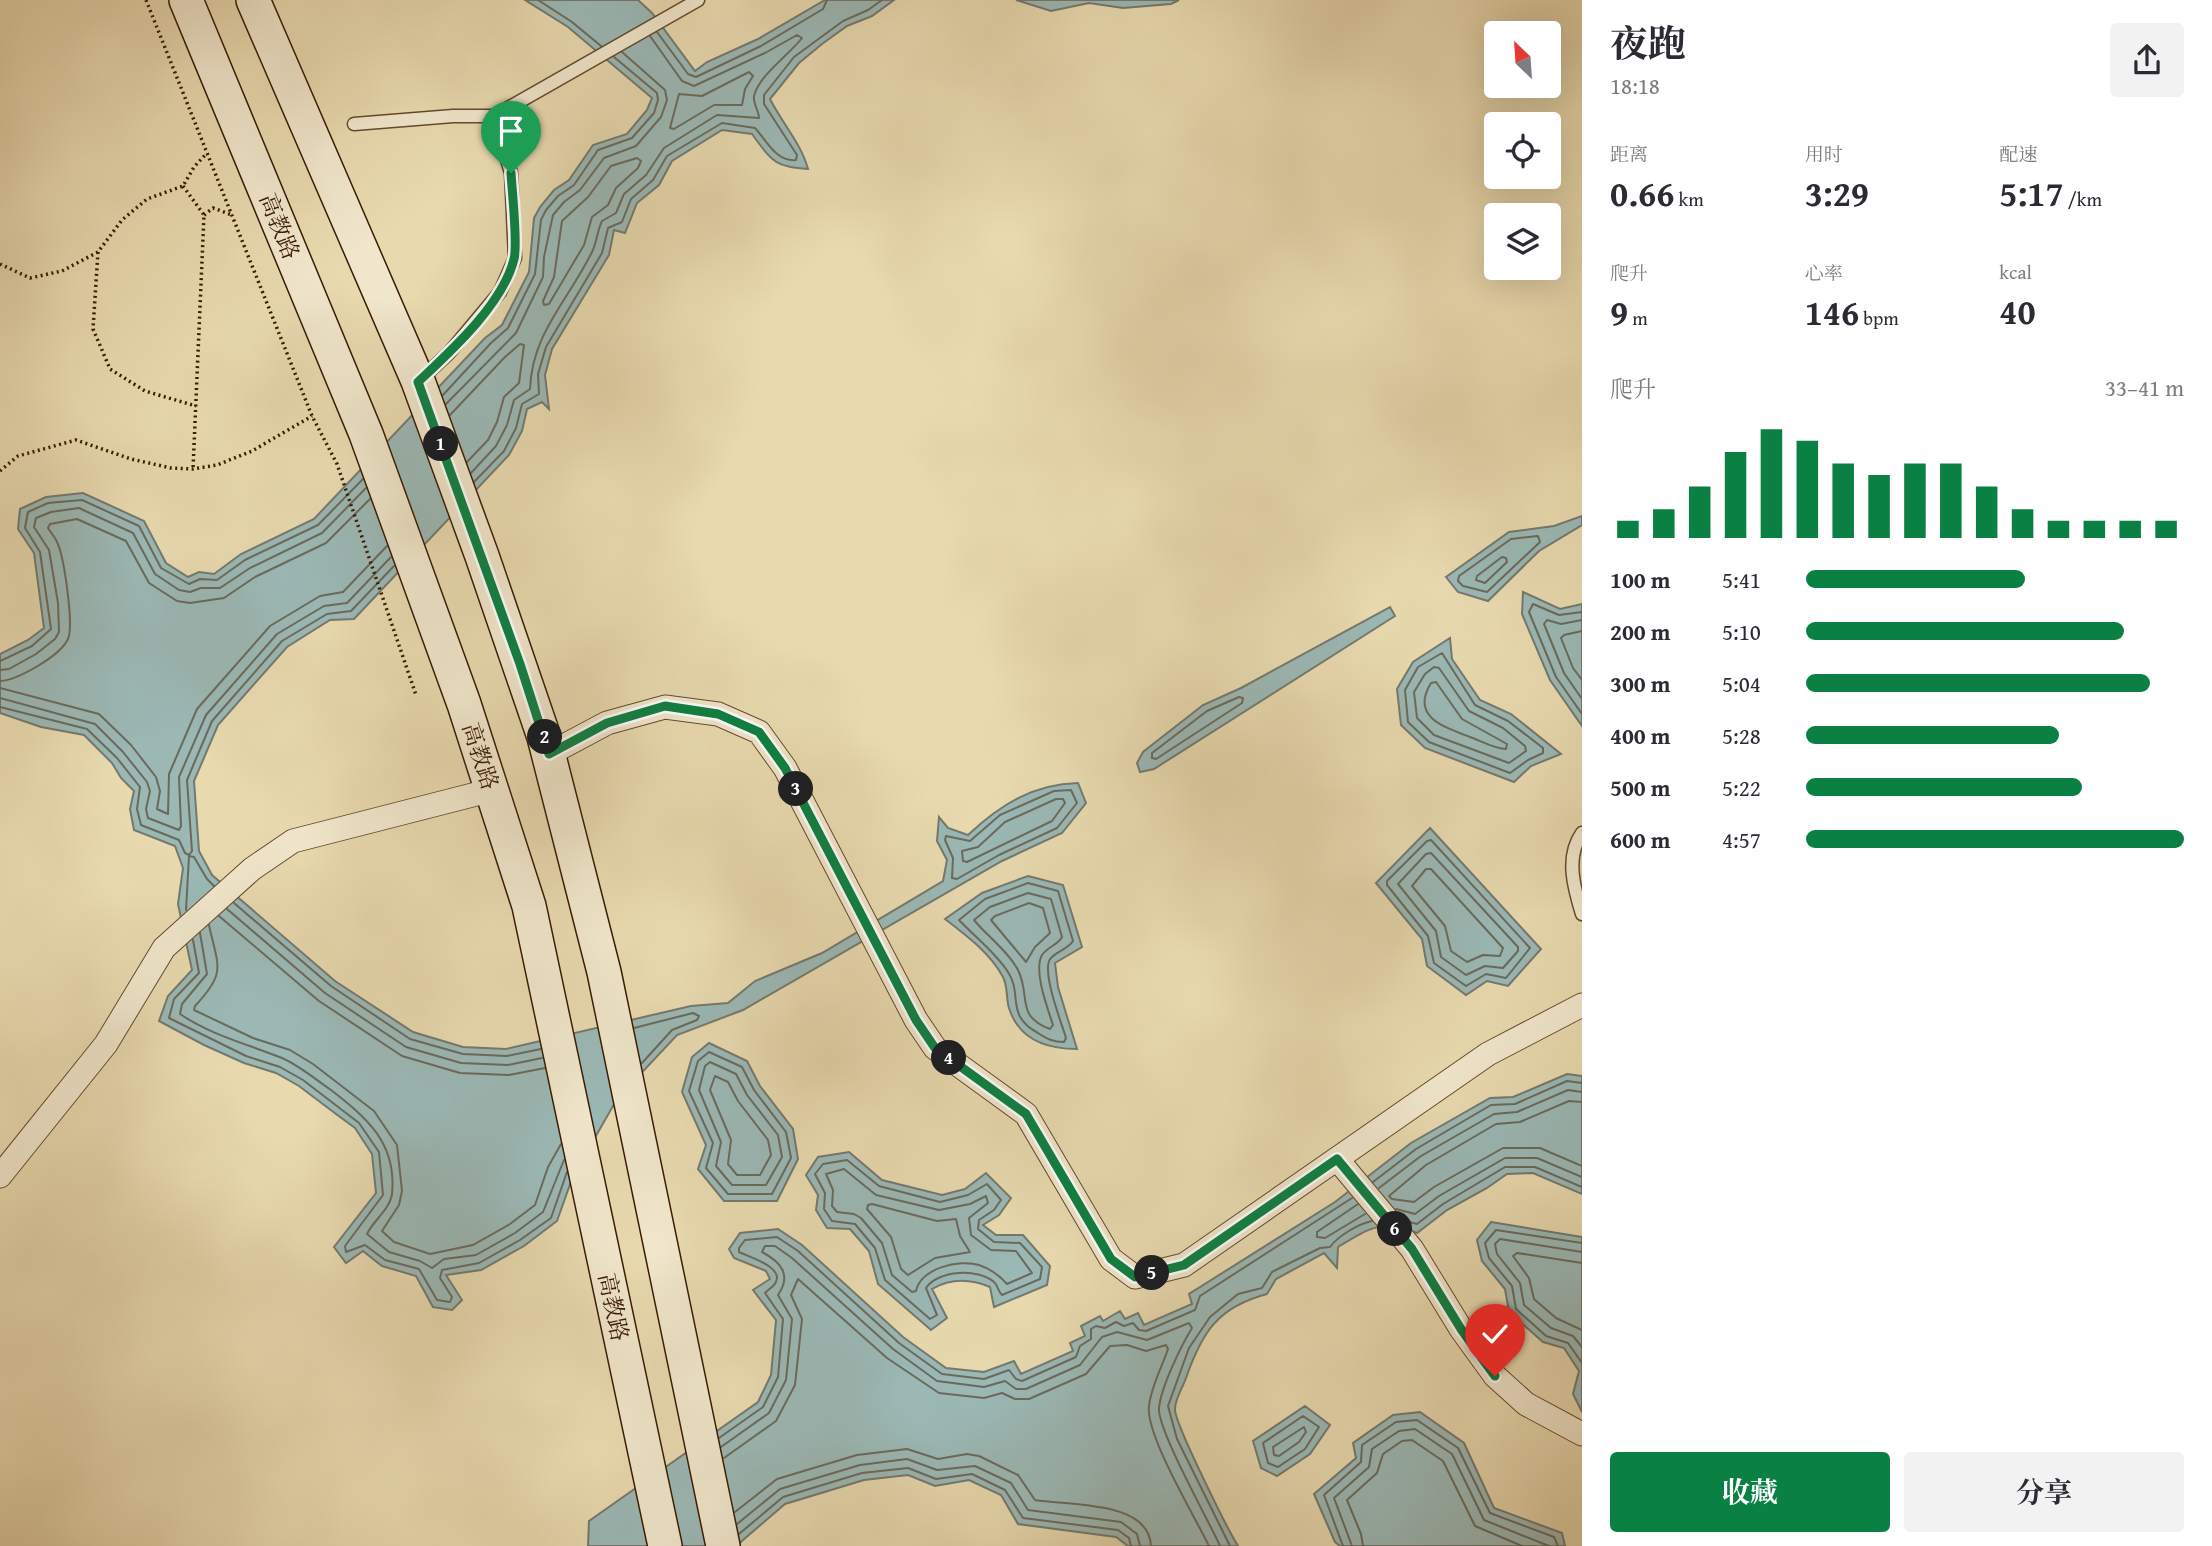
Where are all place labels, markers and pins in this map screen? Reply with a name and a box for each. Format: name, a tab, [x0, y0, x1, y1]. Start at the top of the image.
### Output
pin	[481, 101, 541, 173]
pin: 1	[424, 426, 458, 462]
pin: 2	[528, 720, 562, 754]
pin: 3	[778, 772, 814, 806]
pin: 4	[932, 1040, 967, 1076]
pin: 6	[1378, 1212, 1412, 1246]
pin: 5	[1134, 1256, 1170, 1290]
pin	[1465, 1304, 1525, 1376]

